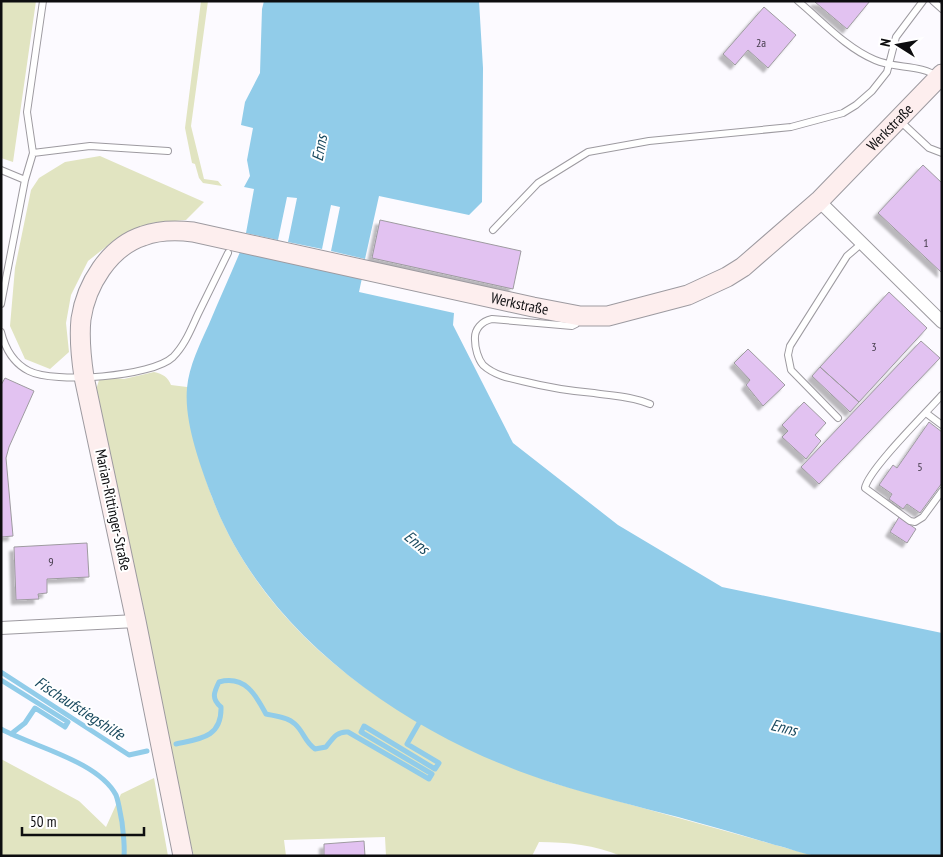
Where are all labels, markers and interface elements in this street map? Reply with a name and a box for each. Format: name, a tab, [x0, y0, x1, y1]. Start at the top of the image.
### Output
north arrow	[873, 20, 923, 70]
house number: 2a	[756, 35, 766, 50]
text: N	[876, 37, 895, 48]
street label: Werkstraße	[863, 100, 917, 155]
water label: Enns	[307, 132, 332, 163]
house number: 1	[923, 235, 929, 250]
street label: Werkstraße	[489, 288, 550, 319]
house number: 3	[871, 339, 877, 354]
street label: Marian-Rittinger-Straße	[91, 447, 136, 572]
house number: 5	[917, 459, 923, 474]
water label: Enns	[400, 526, 435, 559]
house number: 9	[48, 554, 54, 569]
water label: Fischaufstiegshilfe	[32, 672, 130, 745]
water label: Enns	[769, 714, 801, 740]
scale bar	[22, 804, 145, 836]
text: 50 m	[30, 812, 56, 831]

